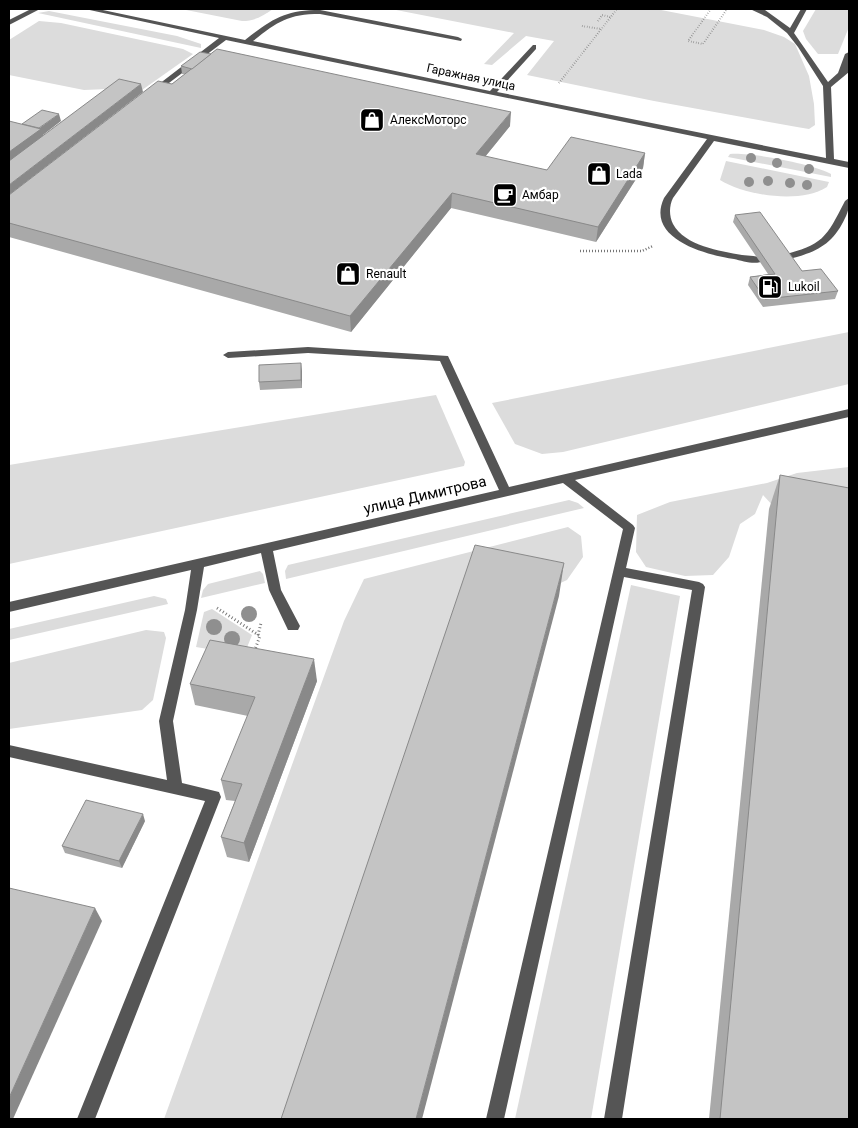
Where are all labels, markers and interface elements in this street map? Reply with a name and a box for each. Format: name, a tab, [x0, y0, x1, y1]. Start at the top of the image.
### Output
street label: Гаражная улица	[425, 61, 517, 93]
shop icon: АлексМоторс	[359, 107, 385, 133]
place label: АлексМоторс	[390, 113, 467, 127]
shop icon: Lada	[586, 161, 612, 187]
place label: Lada	[616, 167, 642, 181]
cafe icon: Амбар	[492, 182, 518, 208]
place label: Амбар	[522, 188, 559, 202]
shop icon: Renault	[335, 261, 361, 287]
place label: Renault	[366, 267, 406, 281]
fuel station icon: Lukoil	[757, 274, 783, 300]
place label: Lukoil	[788, 280, 820, 294]
street label: улица Димитрова	[362, 472, 488, 518]

